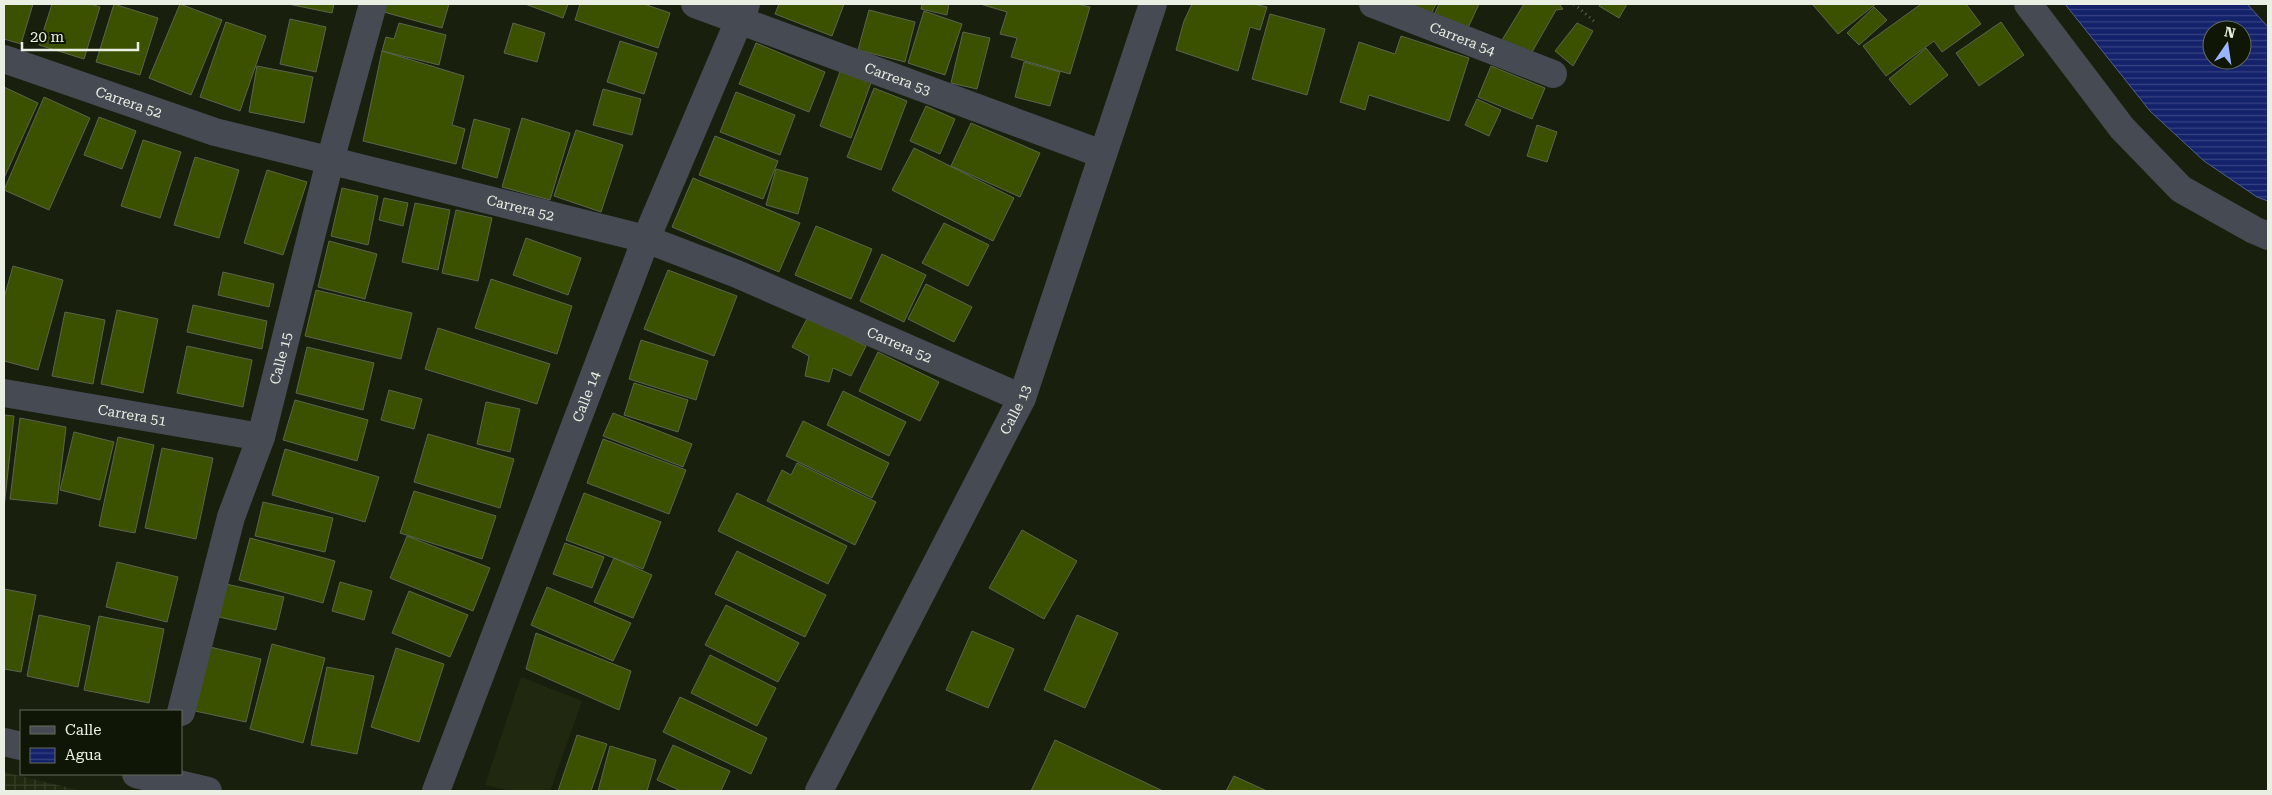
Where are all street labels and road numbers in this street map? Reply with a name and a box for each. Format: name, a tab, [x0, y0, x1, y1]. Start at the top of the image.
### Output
street label: Carrera 54	[1427, 19, 1498, 59]
street label: Carrera 53	[862, 59, 933, 98]
street label: Carrera 52	[93, 83, 164, 121]
street label: Carrera 52	[485, 192, 556, 224]
street label: Carrera 52	[865, 324, 934, 366]
street label: Calle 15	[266, 330, 295, 386]
street label: Calle 14	[569, 369, 603, 424]
street label: Calle 13	[997, 383, 1034, 437]
street label: Carrera 51	[97, 401, 168, 429]

